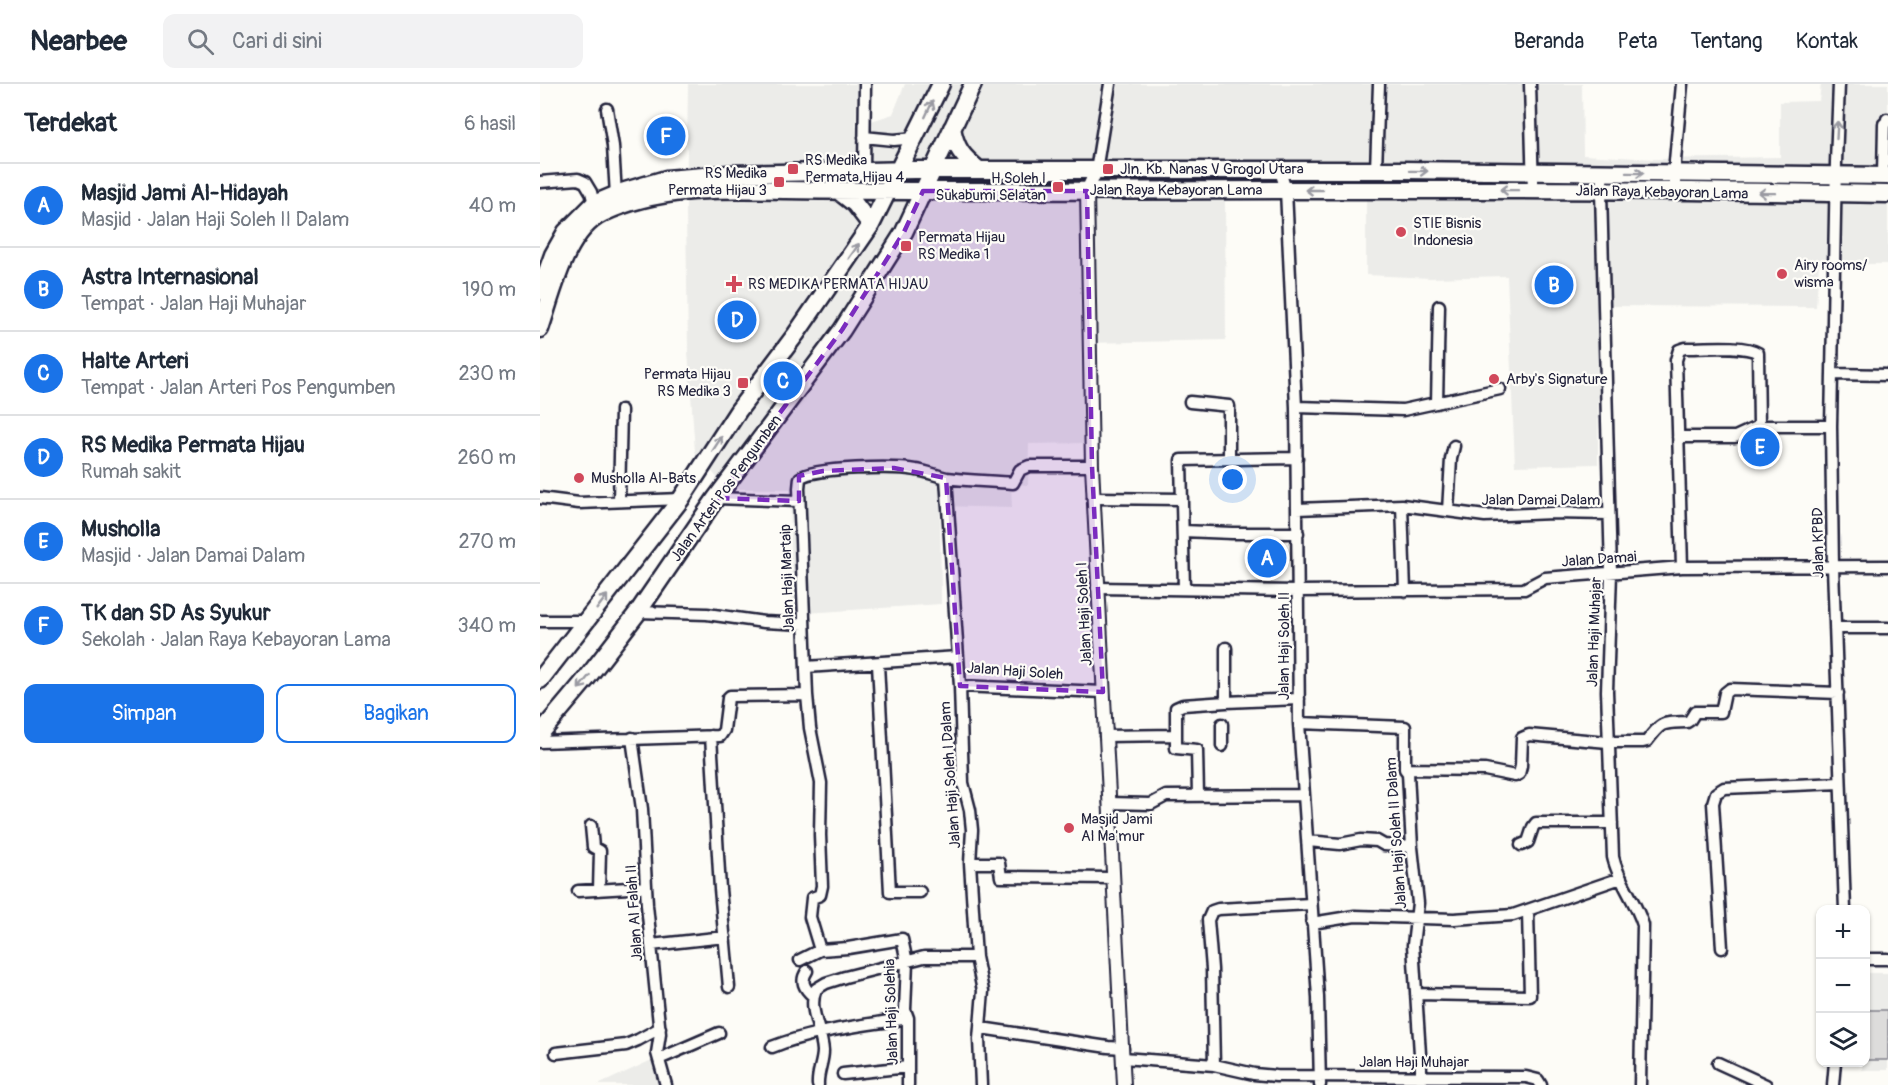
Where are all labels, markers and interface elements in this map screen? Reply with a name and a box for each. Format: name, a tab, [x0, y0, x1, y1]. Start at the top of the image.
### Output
search box	[163, 14, 583, 68]
text: Nearbee	[30, 24, 127, 59]
icon: search	[184, 25, 217, 58]
text: Cari di sini	[232, 27, 322, 55]
text: Beranda	[1514, 28, 1584, 55]
text: Peta	[1617, 28, 1658, 55]
text: Tentang	[1691, 28, 1763, 55]
text: Kontak	[1796, 28, 1858, 55]
one-way arrow	[923, 100, 935, 118]
text: Terdekat	[24, 107, 117, 139]
text: 6 hasil	[464, 111, 516, 136]
pin: F	[646, 113, 686, 158]
one-way arrow	[1832, 120, 1843, 140]
place label: RS Medika Permata Hijau 4	[805, 151, 905, 187]
place label: Jln. Kb. Nanas V Grogol Utara	[1120, 160, 1304, 179]
marker: RS Medika Permata Hijau 4	[786, 162, 800, 176]
marker: Jln. Kb. Nanas V Grogol Utara	[1101, 162, 1115, 176]
place label: RS Medika Permata Hijau 3	[668, 164, 767, 200]
one-way arrow	[1409, 165, 1429, 177]
one-way arrow	[1625, 167, 1645, 179]
place label: H Soleh I Sukabumi Selatan	[935, 169, 1046, 205]
marker: RS Medika Permata Hijau 3	[772, 175, 786, 189]
text: Masjid Jami Al-Hidayah	[81, 179, 288, 207]
marker: H Soleh I Sukabumi Selatan	[1051, 180, 1065, 194]
street label: Jalan Raya Kebayoran Lama	[1090, 181, 1262, 200]
street label: Jalan Raya Kebayoran Lama	[1575, 181, 1749, 204]
one-way arrow	[1304, 184, 1324, 196]
one-way arrow	[1499, 184, 1519, 196]
one-way arrow	[1757, 187, 1777, 199]
text: A	[37, 193, 50, 218]
text: 40 m	[469, 193, 516, 218]
text: Masjid · Jalan Haji Soleh II Dalam	[81, 207, 349, 232]
place label: STIE Bisnis Indonesia	[1413, 214, 1481, 250]
marker: STIE Bisnis Indonesia	[1394, 225, 1408, 239]
place label: Permata Hijau RS Medika 1	[918, 228, 1005, 264]
marker: Permata Hijau RS Medika 1	[899, 239, 913, 253]
one-way arrow	[848, 243, 860, 259]
place label: Airy rooms/ wisma	[1794, 256, 1867, 292]
pin: B	[1534, 262, 1574, 308]
text: Astra Internasional	[81, 263, 259, 291]
marker: Airy rooms/ wisma	[1775, 267, 1789, 281]
marker: RS MEDIKA PERMATA HIJAU	[725, 275, 743, 293]
place label: RS MEDIKA PERMATA HIJAU	[748, 275, 929, 294]
text: B	[38, 277, 49, 302]
text: 190 m	[462, 277, 516, 302]
text: Tempat · Jalan Haji Muhajar	[81, 291, 306, 316]
pin: D	[718, 298, 756, 342]
text: Halte Arteri	[81, 347, 189, 375]
pin: C	[764, 358, 802, 404]
text: C	[37, 361, 50, 386]
text: 230 m	[459, 361, 516, 386]
place label: Permata Hijau RS Medika 3	[644, 365, 731, 401]
place label: Arby's Signature	[1506, 370, 1608, 389]
marker: Arby's Signature	[1487, 372, 1501, 386]
text: Tempat · Jalan Arteri Pos Pengumben	[81, 375, 396, 400]
marker: Permata Hijau RS Medika 3	[736, 376, 750, 390]
street label: Jalan Arteri Pos Pengumben	[667, 411, 786, 565]
pin: E	[1740, 424, 1780, 470]
text: RS Medika Permata Hijau	[81, 431, 305, 459]
one-way arrow	[710, 435, 723, 452]
text: D	[37, 445, 50, 470]
text: 260 m	[457, 445, 516, 470]
text: Rumah sakit	[81, 459, 181, 484]
your location	[1218, 465, 1247, 494]
place label: Musholla Al-Bats	[591, 469, 696, 488]
marker: Musholla Al-Bats	[572, 471, 586, 485]
street label: Jalan Damai Dalam	[1482, 491, 1600, 510]
street label: Jalan KPBD	[1808, 507, 1829, 579]
text: Musholla	[81, 515, 161, 543]
street label: Jalan Haji Martaip	[776, 524, 799, 632]
text: E	[38, 529, 49, 554]
text: 270 m	[458, 529, 516, 554]
pin: A	[1248, 536, 1286, 580]
text: Masjid · Jalan Damai Dalam	[81, 543, 305, 568]
street label: Jalan Damai	[1561, 547, 1638, 572]
street label: Jalan Haji Soleh I	[1072, 561, 1097, 666]
street label: Jalan Haji Muhajar	[1583, 576, 1606, 687]
street label: Jalan Haji Soleh II	[1275, 592, 1294, 700]
one-way arrow	[596, 594, 609, 610]
text: TK dan SD As Syukur	[81, 599, 271, 627]
text: F	[37, 613, 50, 638]
text: 340 m	[457, 613, 516, 638]
text: Sekolah · Jalan Raya Kebayoran Lama	[81, 627, 391, 652]
street label: Jalan Haji Soleh	[966, 659, 1064, 684]
one-way arrow	[577, 674, 590, 690]
button: Simpan	[24, 684, 264, 743]
button: Bagikan	[276, 684, 516, 743]
street label: Jalan Haji Soleh I Dalam	[936, 701, 965, 849]
street label: Jalan Haji Soleh II Dalam	[1382, 757, 1411, 909]
place label: Masjid Jami Al Ma'mur	[1081, 810, 1153, 846]
marker: Masjid Jami Al Ma'mur	[1062, 821, 1076, 835]
street label: Jalan Al Falah II	[622, 864, 647, 962]
map controls	[1816, 905, 1870, 1067]
button: +	[1816, 905, 1870, 959]
street label: Jalan Haji Solehia	[880, 958, 903, 1066]
button: −	[1816, 959, 1870, 1013]
button: layers	[1816, 1013, 1870, 1067]
street label: Jalan Haji Muhajar	[1359, 1053, 1470, 1072]

